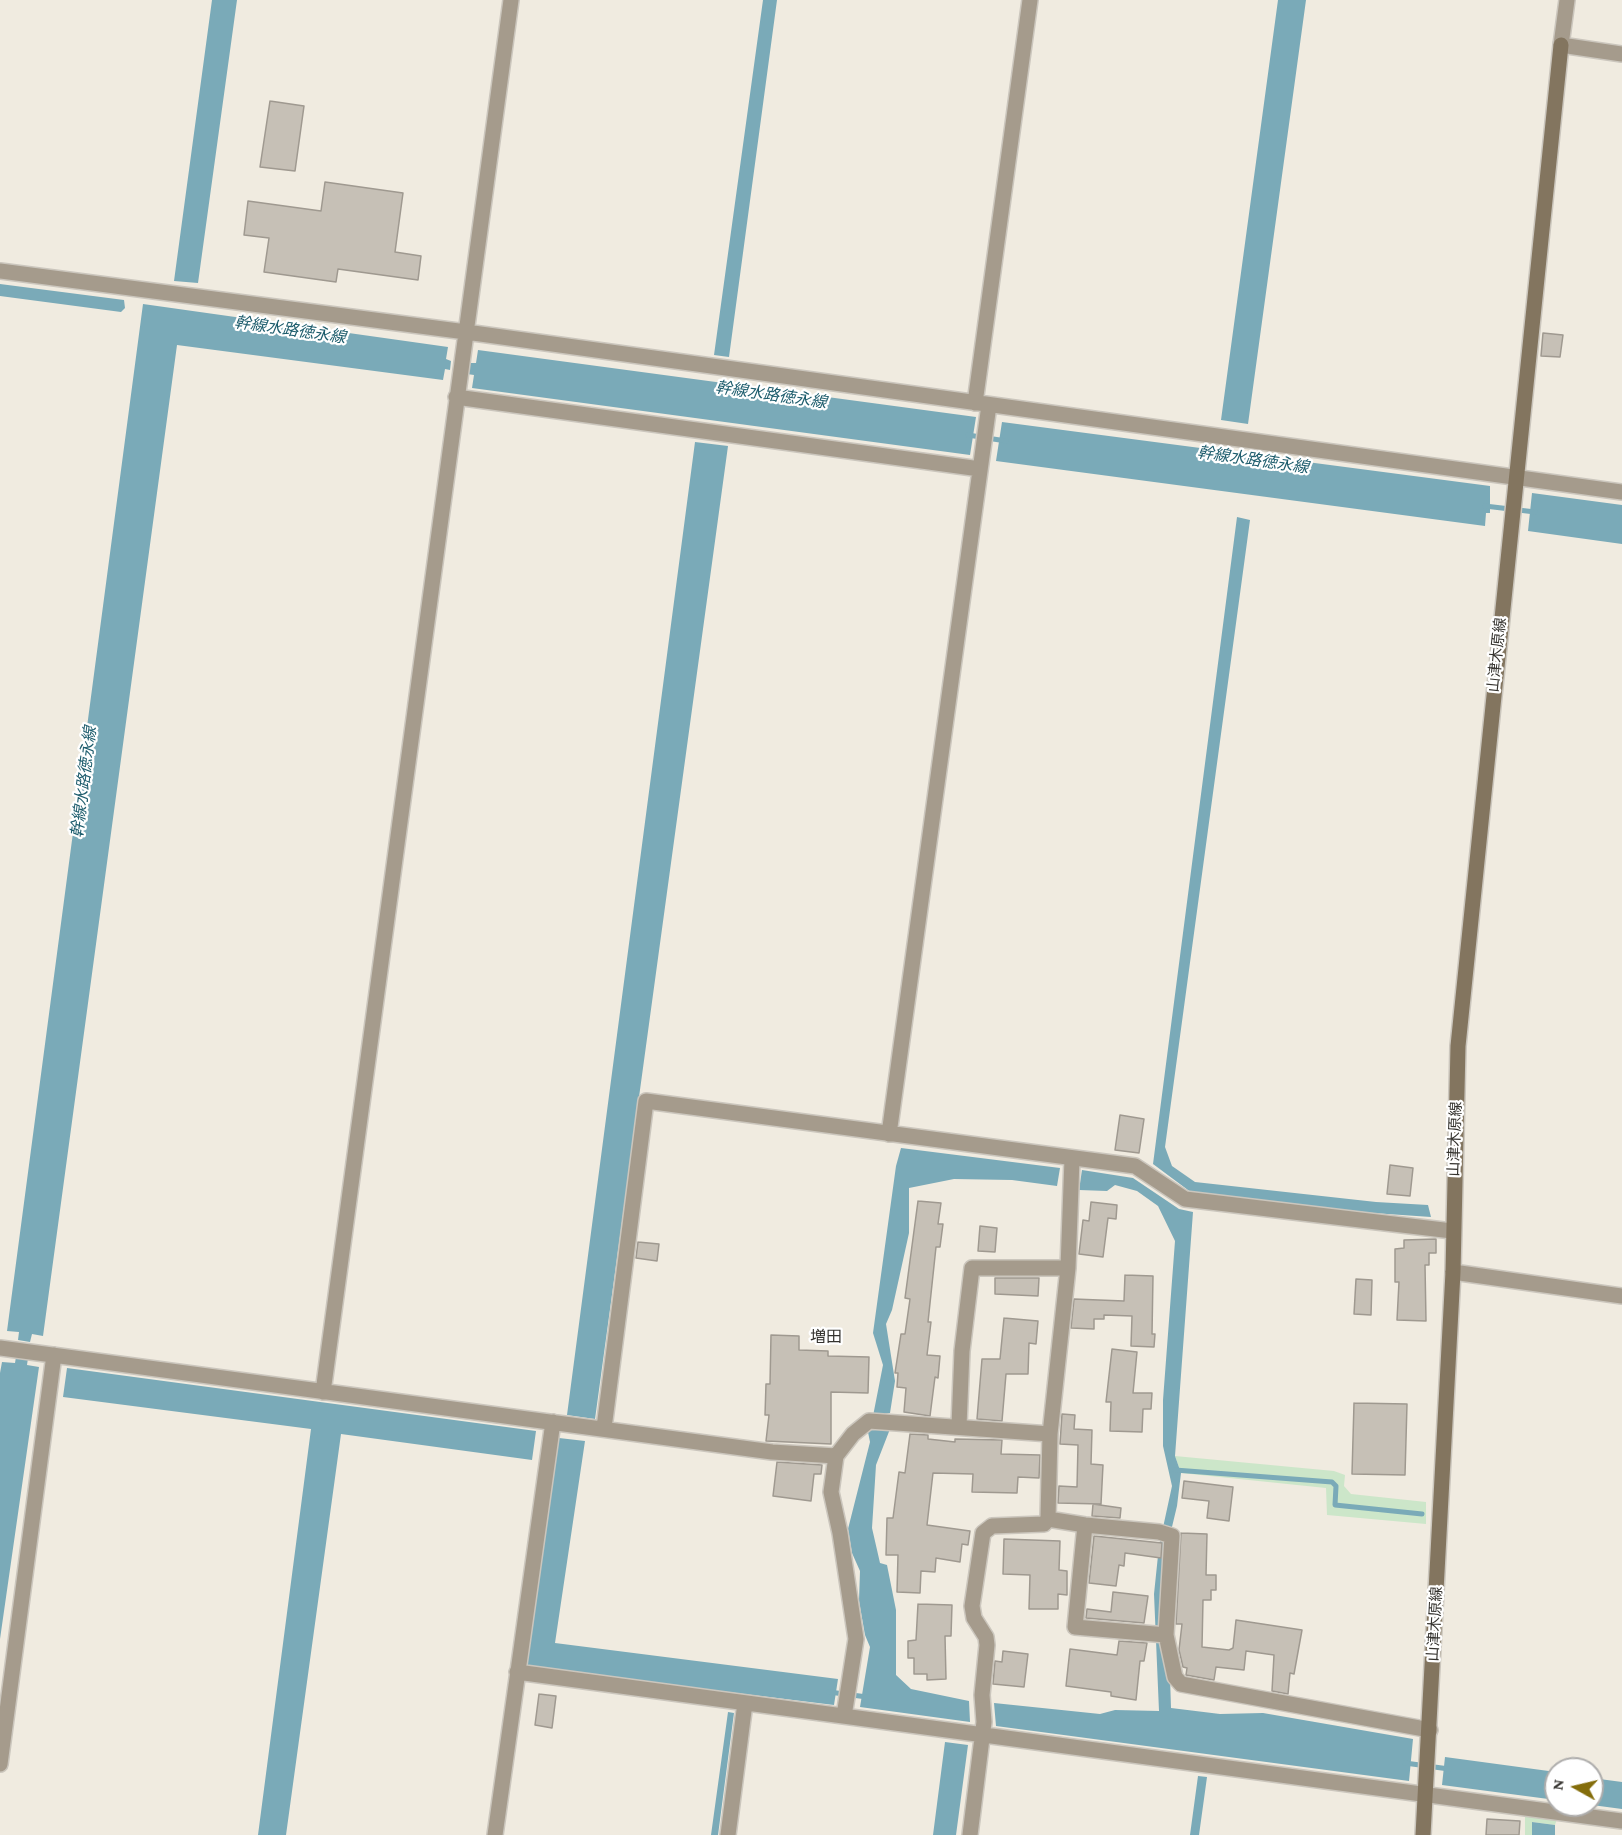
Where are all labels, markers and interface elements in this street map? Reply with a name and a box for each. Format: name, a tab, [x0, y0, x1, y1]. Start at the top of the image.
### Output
water label: 幹線水路徳永線	[233, 313, 347, 347]
water label: 幹線水路徳永線	[714, 378, 828, 412]
water label: 幹線水路徳永線	[1196, 443, 1310, 477]
street label: 山津木原線	[1484, 617, 1510, 693]
water label: 幹線水路徳永線	[68, 725, 100, 839]
street label: 山津木原線	[1445, 1101, 1465, 1177]
district label: 増田	[810, 1327, 842, 1347]
street label: 山津木原線	[1424, 1586, 1446, 1662]
north arrow	[1544, 1757, 1604, 1817]
text: N	[1548, 1778, 1567, 1791]

